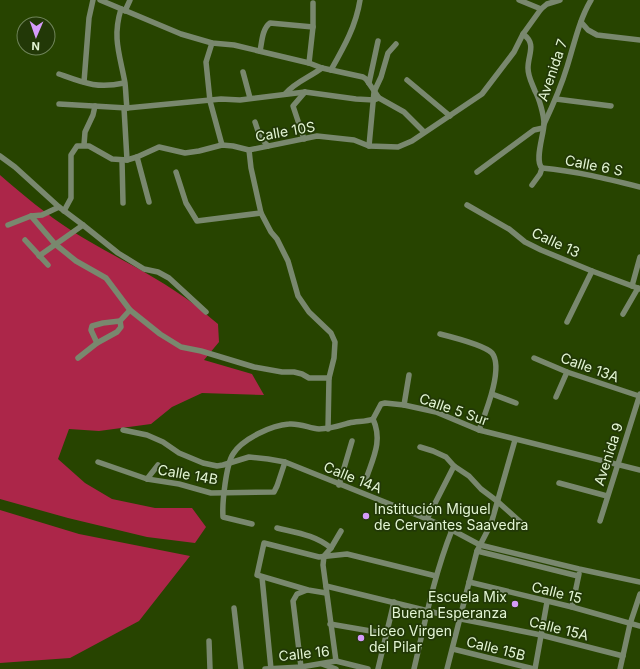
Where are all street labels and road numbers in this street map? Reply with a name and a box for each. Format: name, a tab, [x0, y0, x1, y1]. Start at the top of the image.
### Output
street label: Avenida 7	[533, 37, 571, 103]
street label: Calle 10S	[254, 117, 316, 145]
street label: Calle 6 S	[564, 151, 624, 179]
street label: Calle 13	[529, 223, 583, 261]
street label: Calle 13A	[558, 349, 622, 386]
street label: Calle 5 Sur	[417, 389, 491, 429]
street label: Avenida 9	[590, 420, 626, 488]
street label: Calle 14A	[321, 458, 385, 497]
street label: Calle 14B	[157, 460, 219, 488]
street label: Calle 15	[530, 578, 584, 606]
street label: Calle 15A	[527, 612, 591, 644]
street label: Calle 15B	[465, 632, 527, 664]
street label: Calle 16	[278, 642, 330, 664]

